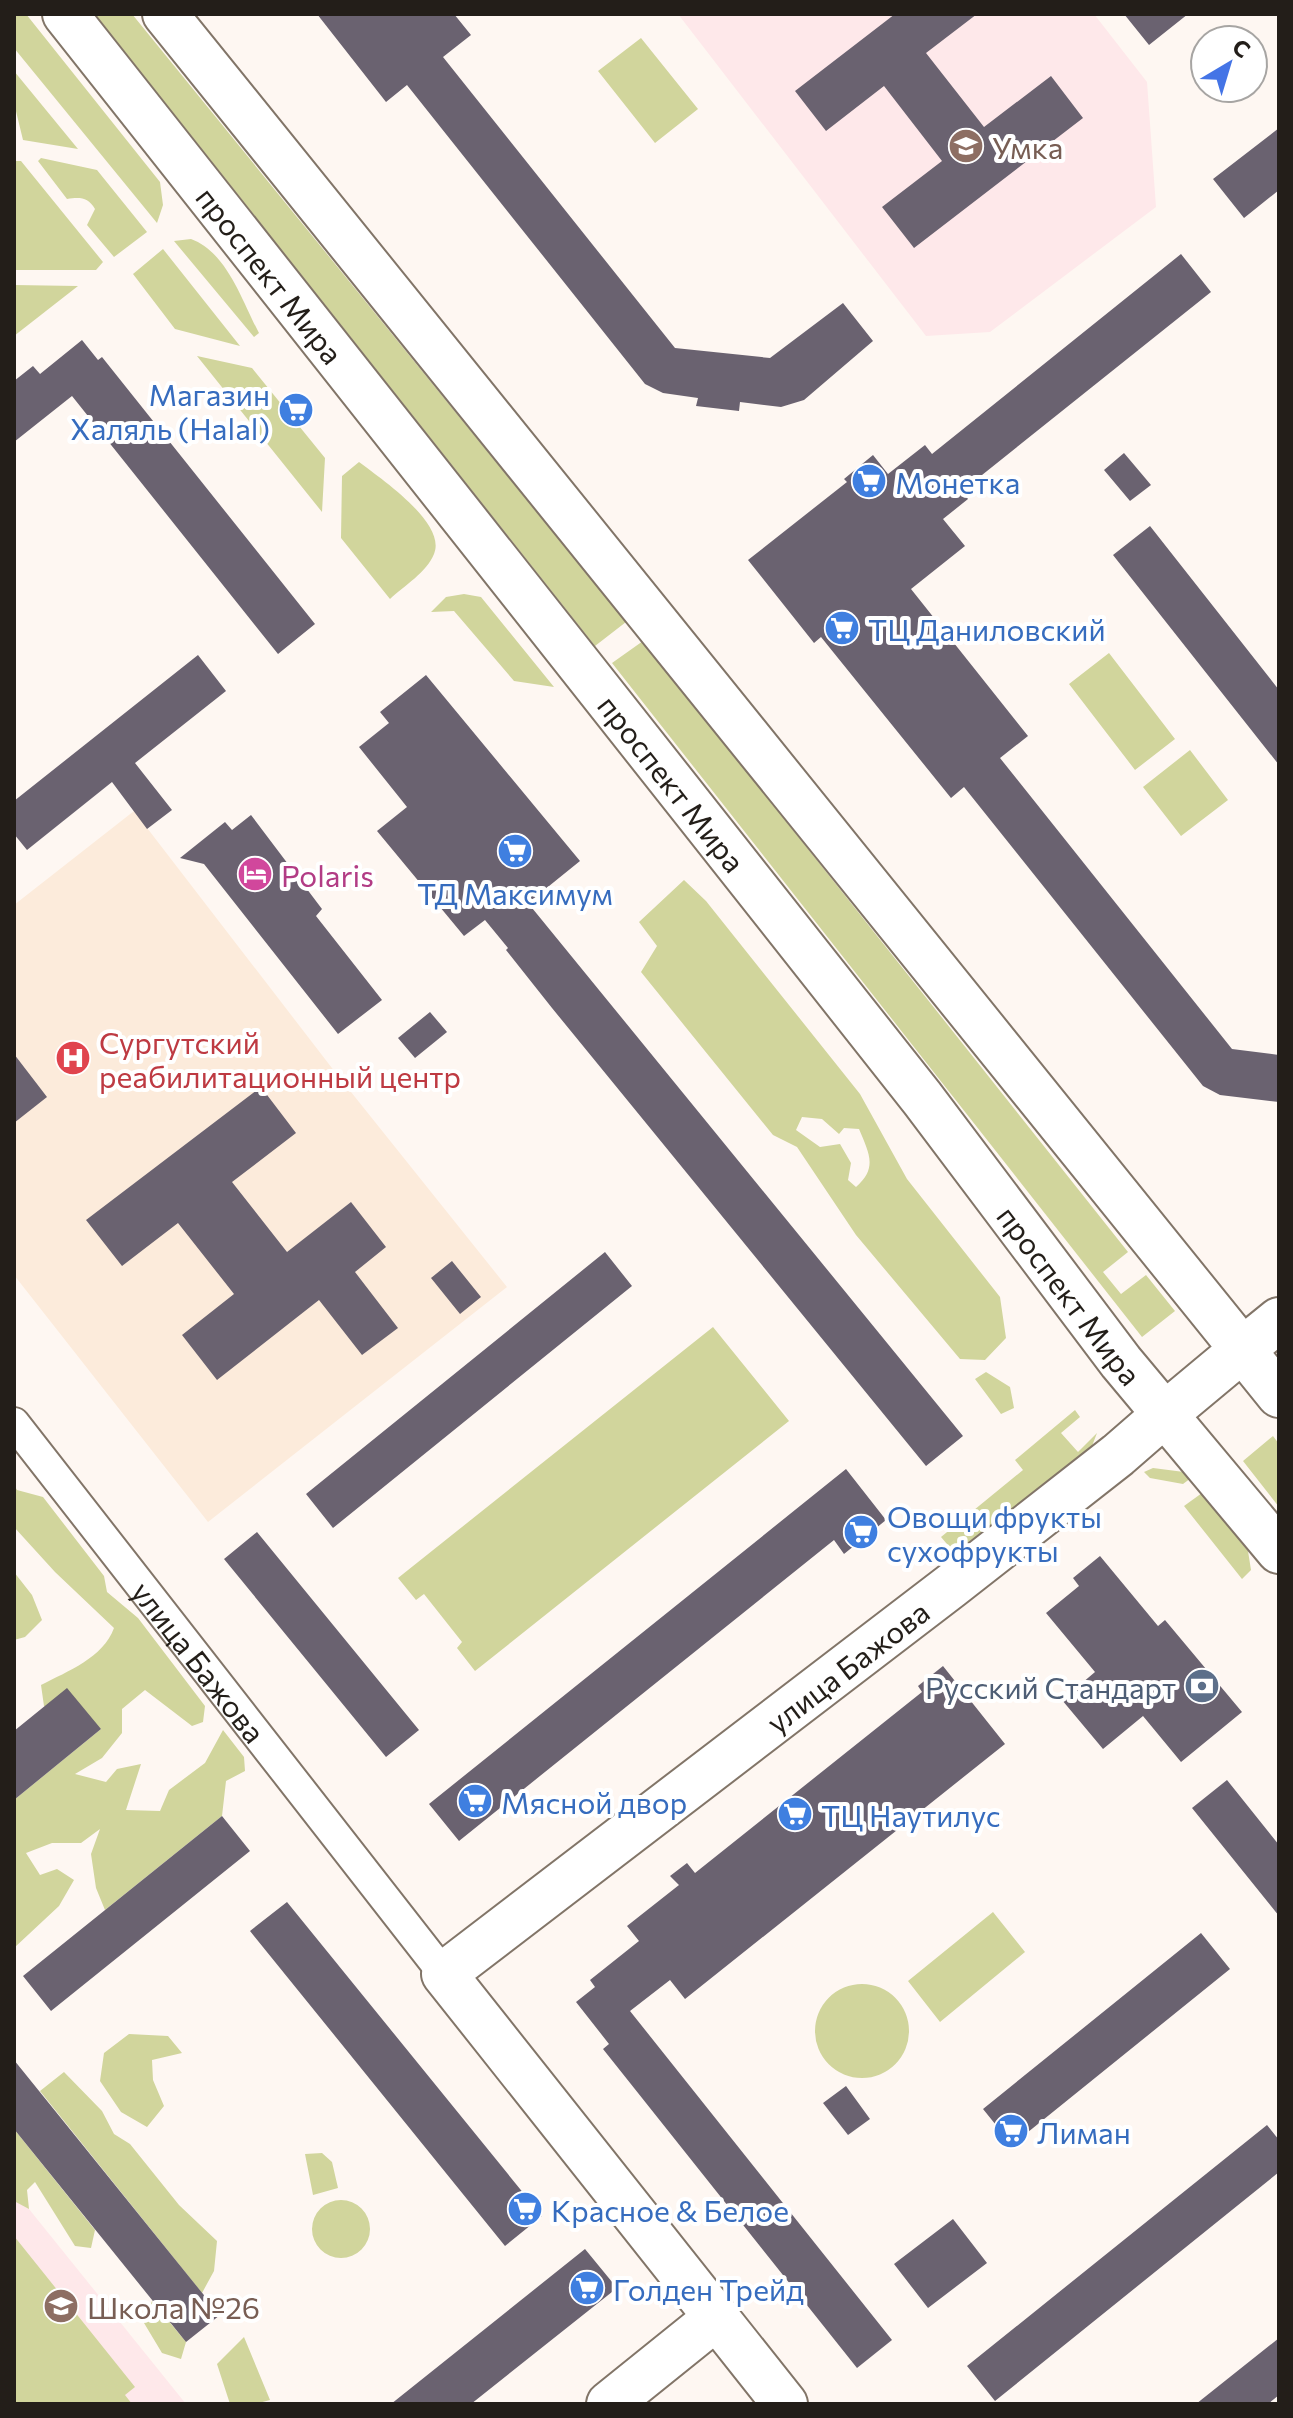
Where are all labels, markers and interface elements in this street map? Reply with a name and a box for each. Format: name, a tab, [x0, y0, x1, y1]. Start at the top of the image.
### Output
north arrow	[1189, 24, 1269, 104]
text: С	[1227, 33, 1256, 63]
school or university icon: Умка	[947, 127, 985, 165]
place label: Умка	[992, 128, 1063, 165]
street label: проспект Мира	[190, 179, 352, 370]
place label: Магазин Халяль (Halal)	[70, 375, 270, 446]
supermarket icon: Магазин Халяль (Halal)	[277, 391, 315, 429]
supermarket icon: Монетка	[850, 462, 888, 500]
place label: Монетка	[895, 463, 1020, 500]
supermarket icon: ТЦ Даниловский	[823, 609, 861, 647]
place label: ТЦ Даниловский	[868, 610, 1106, 647]
street label: проспект Мира	[591, 687, 754, 879]
supermarket icon: ТД Максимум	[496, 832, 534, 870]
hotel icon: Polaris	[236, 855, 274, 893]
place label: Polaris	[281, 856, 374, 893]
place label: ТД Максимум	[417, 874, 613, 911]
place label: Сургутский реабилитационный центр	[99, 1023, 461, 1094]
hospital icon: Сургутский реабилитационный центр	[54, 1039, 92, 1077]
street label: проспект Мира	[991, 1197, 1150, 1392]
place label: Овощи фрукты сухофрукты	[887, 1497, 1102, 1568]
supermarket icon: Овощи фрукты сухофрукты	[842, 1513, 880, 1551]
street label: улица Бажова	[125, 1573, 274, 1749]
street label: улица Бажова	[758, 1592, 935, 1740]
bank icon: Русский Стандарт	[1183, 1667, 1221, 1705]
place label: Русский Стандарт	[925, 1668, 1176, 1705]
supermarket icon: Мясной двор	[456, 1782, 494, 1820]
place label: Мясной двор	[501, 1783, 687, 1820]
supermarket icon: ТЦ Наутилус	[776, 1795, 814, 1833]
place label: ТЦ Наутилус	[821, 1796, 1001, 1833]
supermarket icon: Лиман	[992, 2112, 1030, 2150]
place label: Лиман	[1037, 2113, 1131, 2150]
supermarket icon: Красное & Белое	[506, 2190, 544, 2228]
place label: Красное & Белое	[551, 2191, 789, 2228]
supermarket icon: Голден Трейд	[568, 2269, 606, 2307]
place label: Голден Трейд	[613, 2270, 804, 2307]
school or university icon: Школа №26	[42, 2287, 80, 2325]
place label: Школа №26	[87, 2288, 260, 2325]

